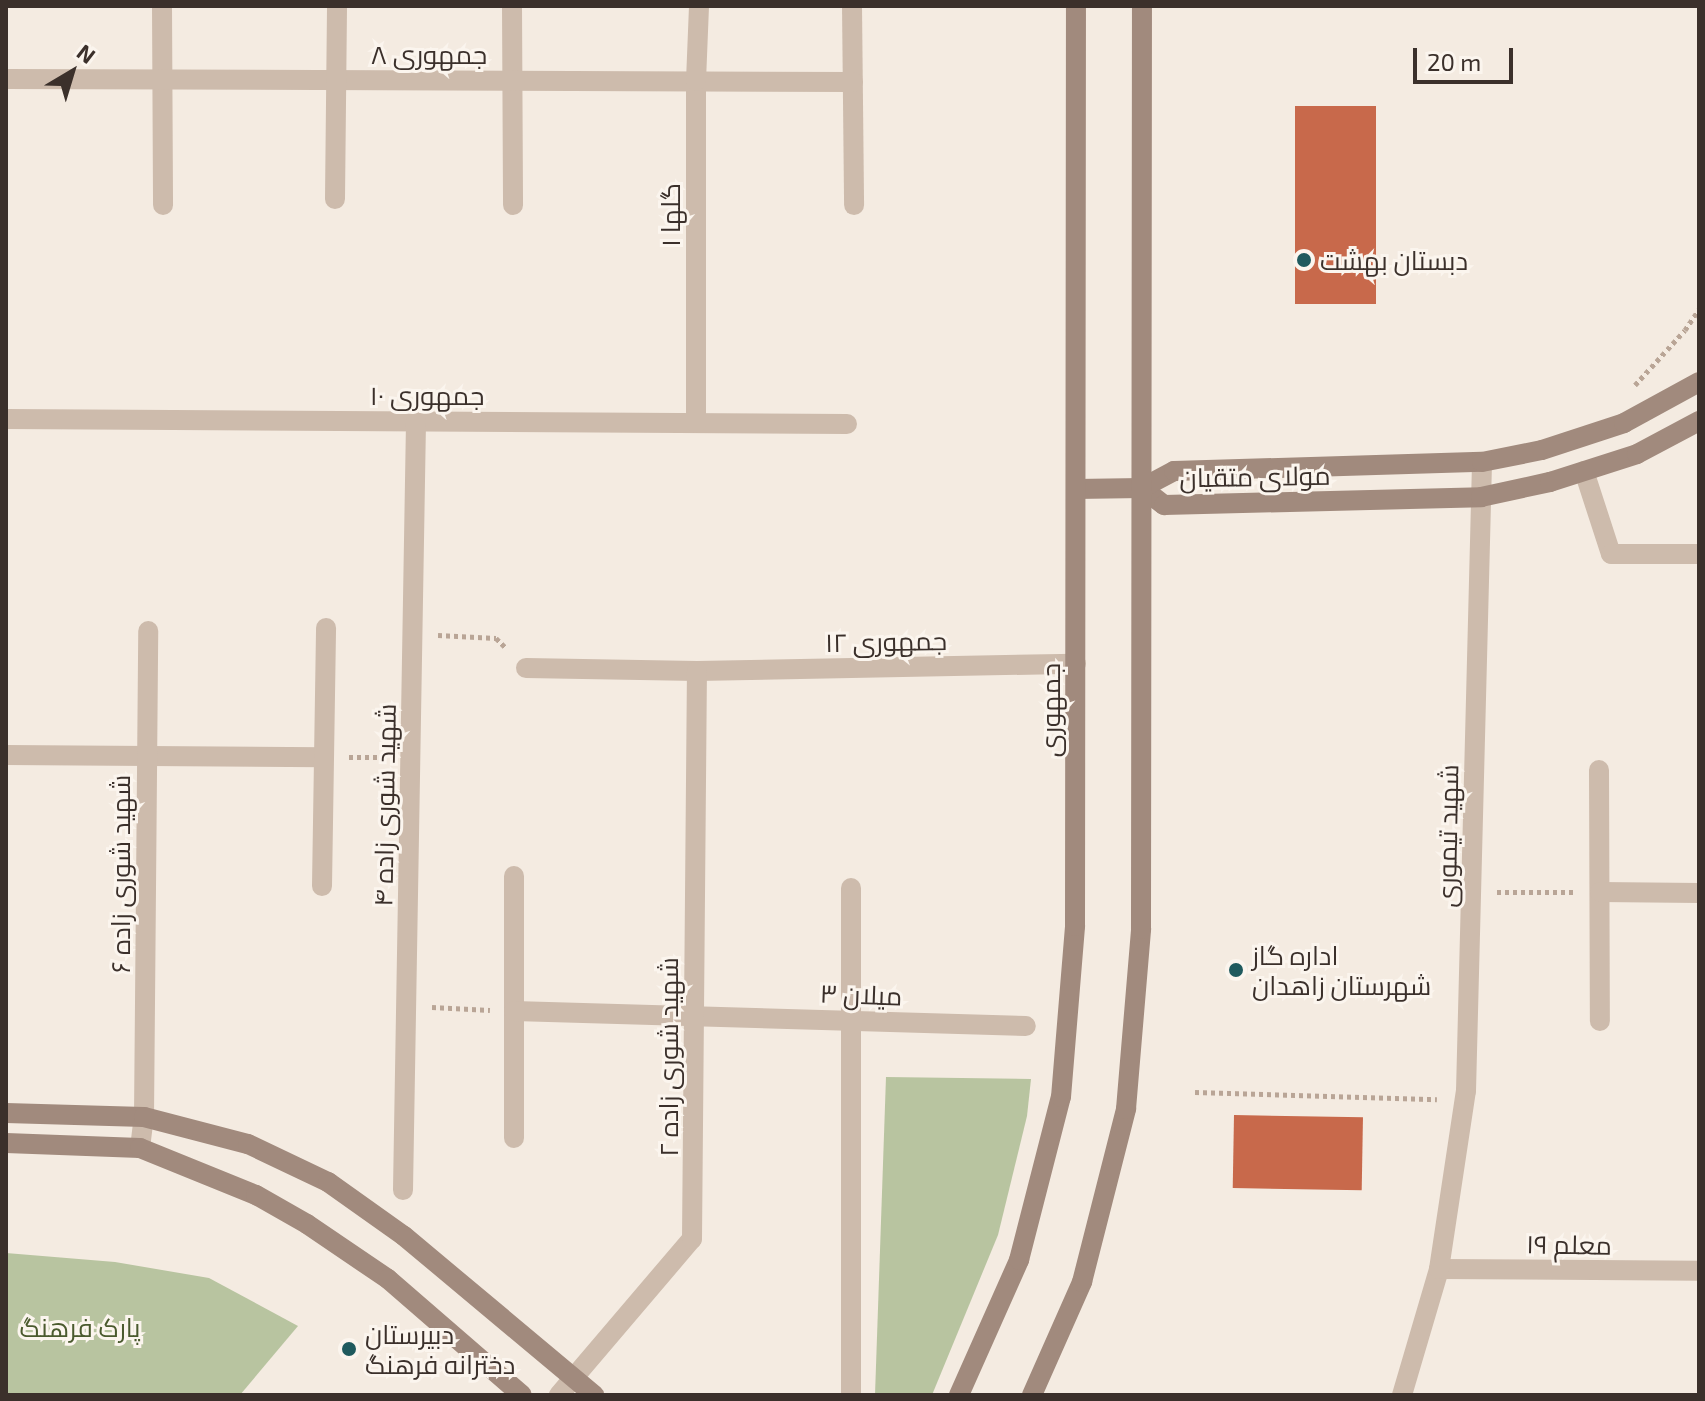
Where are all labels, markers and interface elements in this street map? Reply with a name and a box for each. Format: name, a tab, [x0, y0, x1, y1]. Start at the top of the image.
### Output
north arrow	[32, 32, 112, 112]
scale bar	[1417, 32, 1517, 82]
text: N	[73, 38, 101, 68]
street label: جمهوری ۸	[371, 38, 487, 70]
text: 20 m	[1427, 47, 1481, 76]
street label: گلها ۱	[654, 183, 686, 247]
place label: دبستان بهشت	[1320, 244, 1468, 276]
marker: دبستان بهشت	[1295, 251, 1313, 269]
street label: جمهوری ۱۰	[370, 379, 484, 411]
street label: مولای متقیان	[1179, 459, 1331, 493]
street label: جمهوری ۱۲	[825, 624, 947, 658]
street label: جمهوری	[1034, 663, 1066, 757]
street label: شهید شوری زاده ۴	[367, 703, 401, 907]
street label: شهید تیموری	[1430, 764, 1464, 908]
street label: شهید شوری زاده ۶	[104, 775, 136, 973]
place label: اداره گاز شهرستان زاهدان	[1252, 939, 1431, 1000]
street label: شهید شوری زاده ۲	[652, 957, 684, 1157]
marker: اداره گاز شهرستان زاهدان	[1227, 961, 1245, 979]
street label: میلان ۳	[819, 977, 903, 1011]
street label: معلم ۱۹	[1526, 1228, 1612, 1260]
park label: پارک فرهنگ	[20, 1311, 140, 1343]
place label: دبیرستان دخترانه فرهنگ	[365, 1318, 515, 1380]
marker: دبیرستان دخترانه فرهنگ	[340, 1340, 358, 1358]

